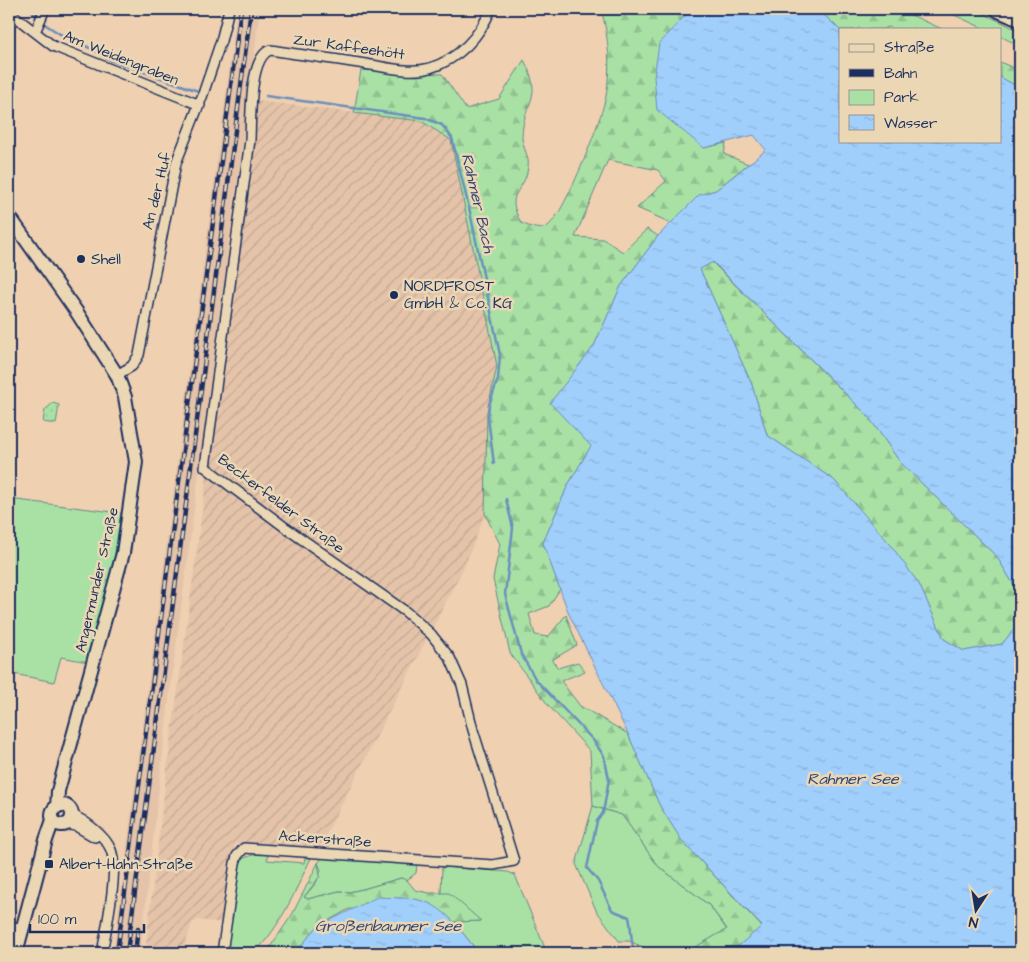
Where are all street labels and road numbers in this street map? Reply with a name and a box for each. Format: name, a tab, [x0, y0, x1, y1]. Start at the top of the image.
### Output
street label: Am Weidengraben	[60, 25, 182, 92]
street label: Zur Kaffeehött	[292, 29, 406, 65]
street label: An der Huf	[137, 150, 177, 232]
street label: Beckerfelder Straße	[213, 449, 349, 559]
street label: Angermunder Straße	[70, 505, 125, 655]
street label: Ackerstraße	[278, 825, 372, 853]

